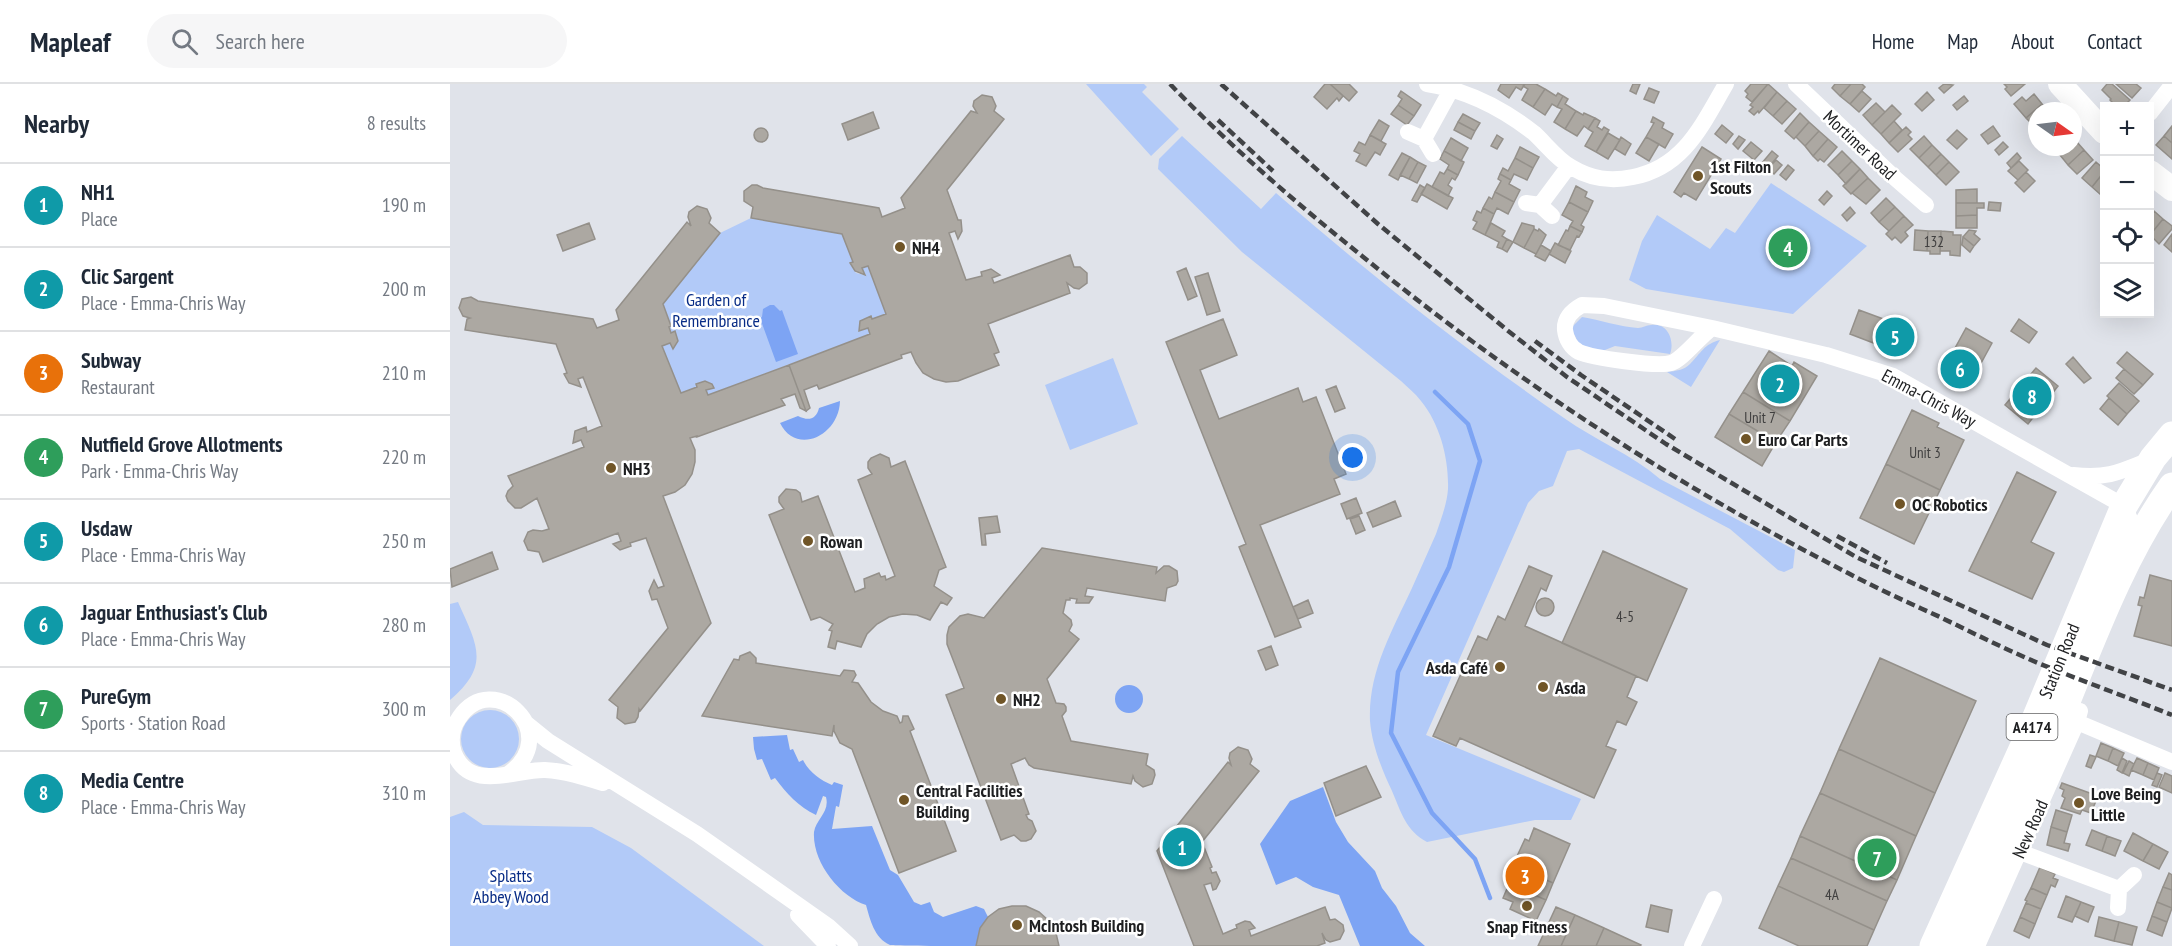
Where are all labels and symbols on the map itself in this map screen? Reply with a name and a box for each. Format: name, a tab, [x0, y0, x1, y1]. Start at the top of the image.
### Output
north arrow	[2028, 102, 2082, 156]
street label: Mortimer Road	[1818, 105, 1902, 185]
place label: 1st Filton Scouts	[1710, 155, 1771, 199]
marker: 1st Filton Scouts	[1691, 169, 1705, 183]
pin: 4	[1768, 226, 1808, 270]
house number: 132	[1924, 232, 1944, 251]
place label: NH4	[912, 236, 940, 259]
marker: NH4	[893, 240, 907, 254]
park label: Garden of Remembrance	[672, 288, 760, 332]
pin: 5	[1876, 314, 1914, 360]
pin: 6	[1940, 346, 1980, 392]
pin: 2	[1760, 362, 1800, 406]
street label: Emma-Chris Way	[1878, 364, 1980, 433]
pin: 8	[2012, 374, 2052, 418]
house number: Unit 7	[1744, 408, 1776, 427]
place label: Euro Car Parts	[1758, 428, 1848, 451]
marker: Euro Car Parts	[1739, 432, 1753, 446]
your location	[1338, 443, 1367, 472]
house number: Unit 3	[1909, 443, 1941, 462]
place label: NH3	[623, 457, 651, 480]
marker: NH3	[604, 461, 618, 475]
place label: OC Robotics	[1912, 493, 1988, 516]
marker: OC Robotics	[1893, 497, 1907, 511]
place label: Rowan	[820, 530, 862, 553]
marker: Rowan	[801, 534, 815, 548]
house number: 4-5	[1616, 607, 1634, 626]
street label: Station Road	[2034, 620, 2084, 702]
place label: Asda Café	[1425, 656, 1488, 679]
marker: Asda Café	[1493, 660, 1507, 674]
place label: Asda	[1554, 676, 1586, 699]
marker: Asda	[1536, 680, 1550, 694]
place label: NH2	[1013, 688, 1041, 711]
marker: NH2	[994, 692, 1008, 706]
road number: A4174	[2006, 714, 2058, 740]
place label: Central Facilities Building	[916, 779, 1023, 823]
place label: Love Being Little	[2091, 782, 2161, 826]
marker: Central Facilities Building	[897, 793, 911, 807]
street label: New Road	[2007, 796, 2053, 862]
marker: Love Being Little	[2072, 796, 2086, 810]
pin: 1	[1162, 824, 1202, 870]
pin: 7	[1858, 836, 1896, 880]
pin: 3	[1506, 854, 1544, 898]
park label: Splatts Abbey Wood	[473, 864, 549, 908]
house number: 4A	[1825, 885, 1840, 904]
marker: Snap Fitness	[1520, 899, 1534, 913]
place label: McIntosh Building	[1029, 914, 1144, 937]
place label: Snap Fitness	[1487, 915, 1567, 938]
marker: McIntosh Building	[1010, 918, 1024, 932]

